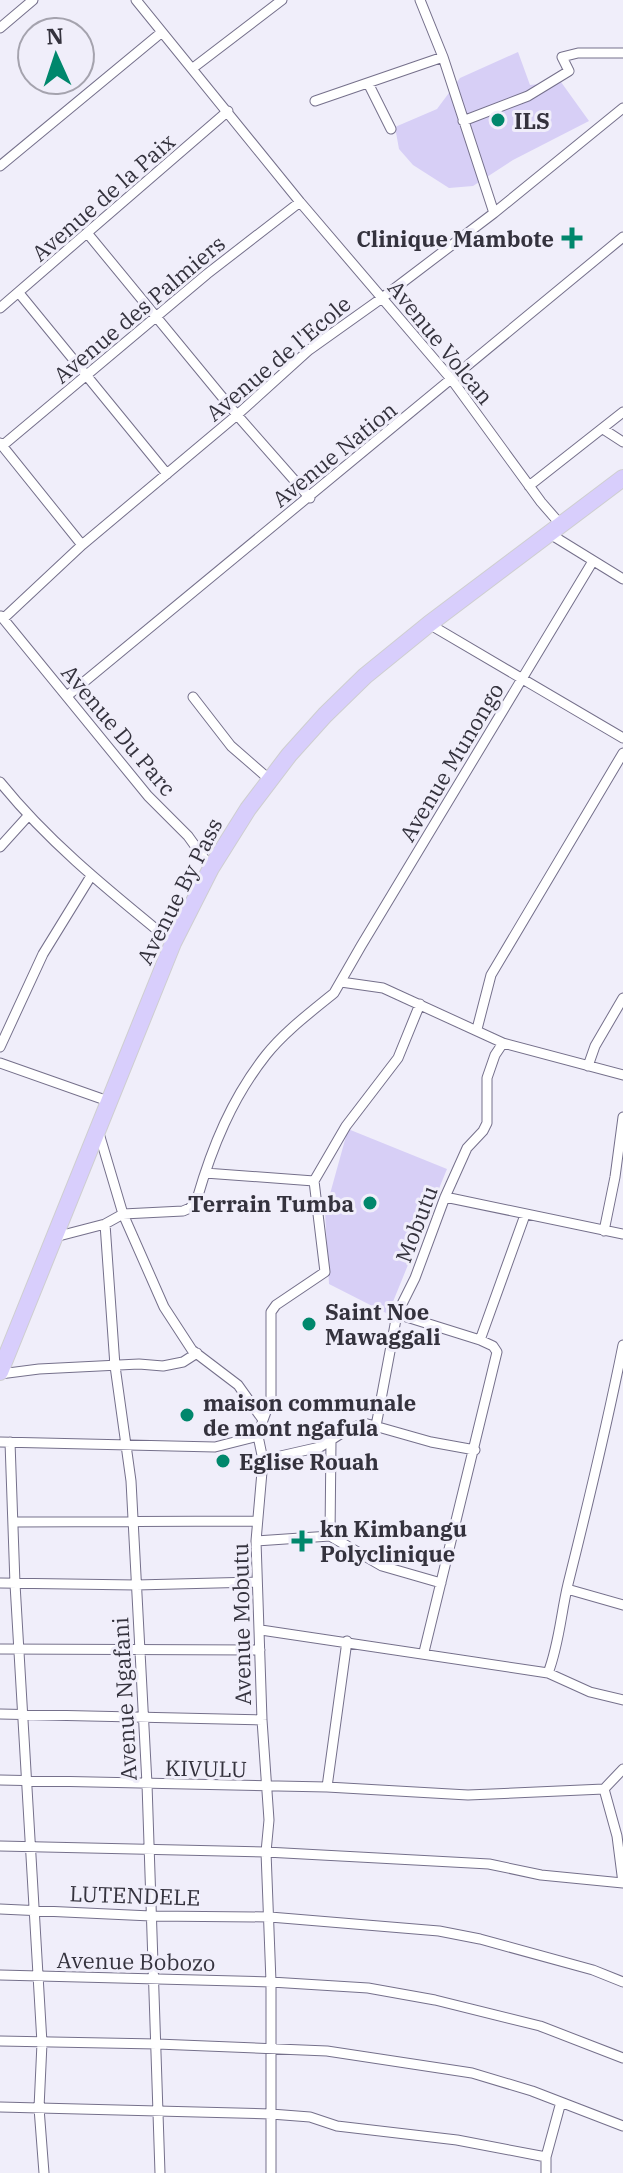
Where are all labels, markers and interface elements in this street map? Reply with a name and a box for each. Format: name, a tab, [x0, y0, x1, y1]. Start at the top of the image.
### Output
north arrow	[16, 16, 96, 96]
text: N	[45, 21, 64, 50]
place label: ILS	[514, 106, 550, 135]
marker: ILS	[489, 111, 507, 129]
street label: Avenue de la Paix	[25, 127, 181, 267]
place label: Clinique Mambote	[356, 224, 554, 253]
marker: Clinique Mambote	[561, 227, 583, 249]
street label: Avenue des Palmiers	[47, 229, 231, 389]
street label: Avenue Volcan	[382, 274, 500, 410]
street label: Avenue de l'Ecole	[200, 289, 356, 427]
street label: Avenue Nation	[266, 395, 402, 513]
street label: Avenue Du Parc	[55, 658, 183, 802]
street label: Avenue Munongo	[392, 677, 510, 847]
street label: Avenue By Pass	[130, 813, 228, 969]
street label: Mobutu	[388, 1182, 444, 1266]
place label: Terrain Tumba	[188, 1189, 354, 1218]
marker: Terrain Tumba	[361, 1194, 379, 1212]
place label: Saint Noe Mawaggali	[325, 1297, 441, 1351]
marker: Saint Noe Mawaggali	[300, 1315, 318, 1333]
place label: maison communale de mont ngafula	[203, 1388, 416, 1442]
marker: maison communale de mont ngafula	[178, 1406, 196, 1424]
place label: Eglise Rouah	[239, 1447, 379, 1476]
marker: Eglise Rouah	[214, 1452, 232, 1470]
place label: kn Kimbangu Polyclinique	[320, 1514, 467, 1568]
marker: kn Kimbangu Polyclinique	[291, 1530, 313, 1552]
street label: Avenue Mobutu	[225, 1543, 257, 1705]
street label: Avenue Ngafani	[105, 1617, 143, 1781]
street label: KIVULU	[165, 1753, 247, 1783]
street label: LUTENDELE	[69, 1878, 201, 1912]
street label: Avenue Bobozo	[57, 1945, 215, 1977]

